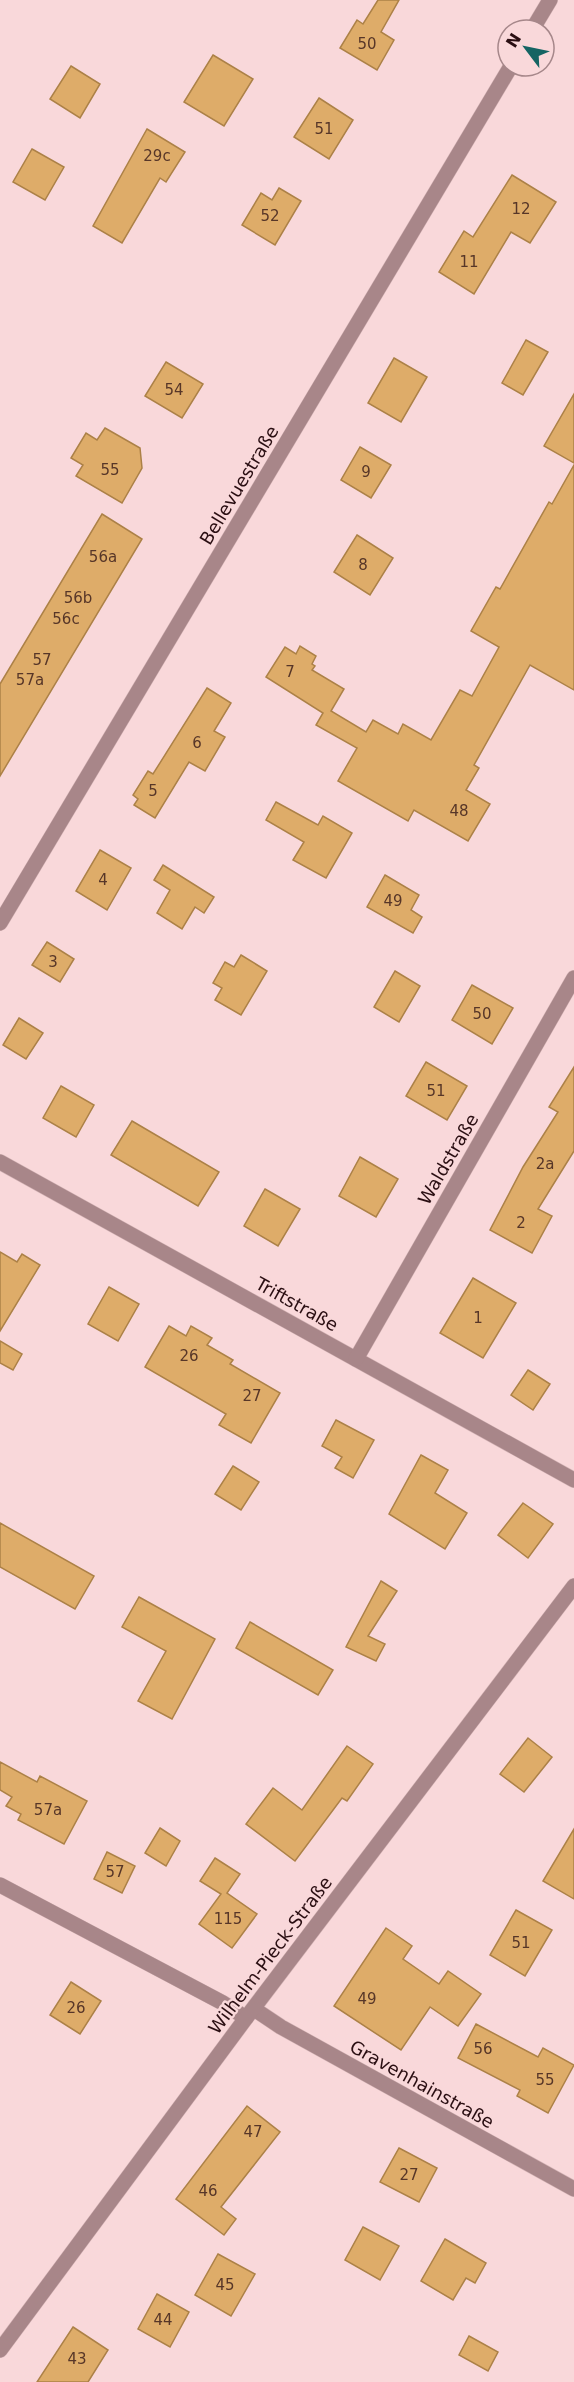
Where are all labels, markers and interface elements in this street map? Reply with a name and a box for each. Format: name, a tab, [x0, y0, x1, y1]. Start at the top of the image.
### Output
north arrow	[496, 18, 556, 78]
text: N	[502, 30, 525, 51]
house number: 50	[357, 35, 377, 53]
house number: 51	[314, 120, 334, 138]
house number: 29c	[143, 147, 171, 165]
house number: 12	[511, 200, 531, 218]
house number: 52	[260, 207, 280, 225]
house number: 11	[459, 253, 479, 271]
house number: 54	[164, 381, 184, 399]
street label: Bellevuestraße	[195, 422, 283, 548]
house number: 55	[100, 461, 120, 479]
house number: 9	[361, 463, 371, 481]
house number: 56a	[89, 548, 117, 566]
house number: 8	[358, 556, 368, 574]
house number: 56b	[64, 589, 92, 607]
house number: 56c	[52, 610, 80, 628]
house number: 57	[32, 651, 52, 669]
house number: 7	[285, 663, 295, 681]
house number: 57a	[16, 671, 44, 689]
house number: 6	[192, 734, 202, 752]
house number: 5	[148, 782, 158, 800]
house number: 48	[449, 802, 469, 820]
house number: 4	[98, 871, 108, 889]
house number: 49	[383, 892, 403, 910]
house number: 3	[48, 953, 58, 971]
house number: 50	[472, 1005, 492, 1023]
house number: 51	[426, 1082, 446, 1100]
street label: Waldstraße	[414, 1110, 482, 1208]
house number: 2a	[536, 1155, 554, 1173]
house number: 2	[516, 1214, 526, 1232]
street label: Triftstraße	[251, 1272, 342, 1335]
house number: 1	[473, 1309, 483, 1327]
house number: 26	[179, 1347, 199, 1365]
house number: 27	[242, 1387, 262, 1405]
house number: 57a	[34, 1801, 62, 1819]
house number: 57	[105, 1863, 125, 1881]
street label: Wilhelm-Pieck-Straße	[204, 1872, 336, 2038]
house number: 115	[214, 1910, 242, 1928]
house number: 51	[511, 1934, 531, 1952]
house number: 49	[357, 1990, 377, 2008]
house number: 26	[66, 1999, 86, 2017]
street label: Gravenhainstraße	[346, 2036, 498, 2132]
house number: 56	[473, 2040, 493, 2058]
house number: 55	[535, 2071, 555, 2089]
house number: 47	[243, 2123, 263, 2141]
house number: 27	[399, 2166, 419, 2184]
house number: 46	[198, 2182, 218, 2200]
house number: 45	[215, 2276, 235, 2294]
house number: 44	[153, 2311, 173, 2329]
house number: 43	[67, 2350, 87, 2368]

